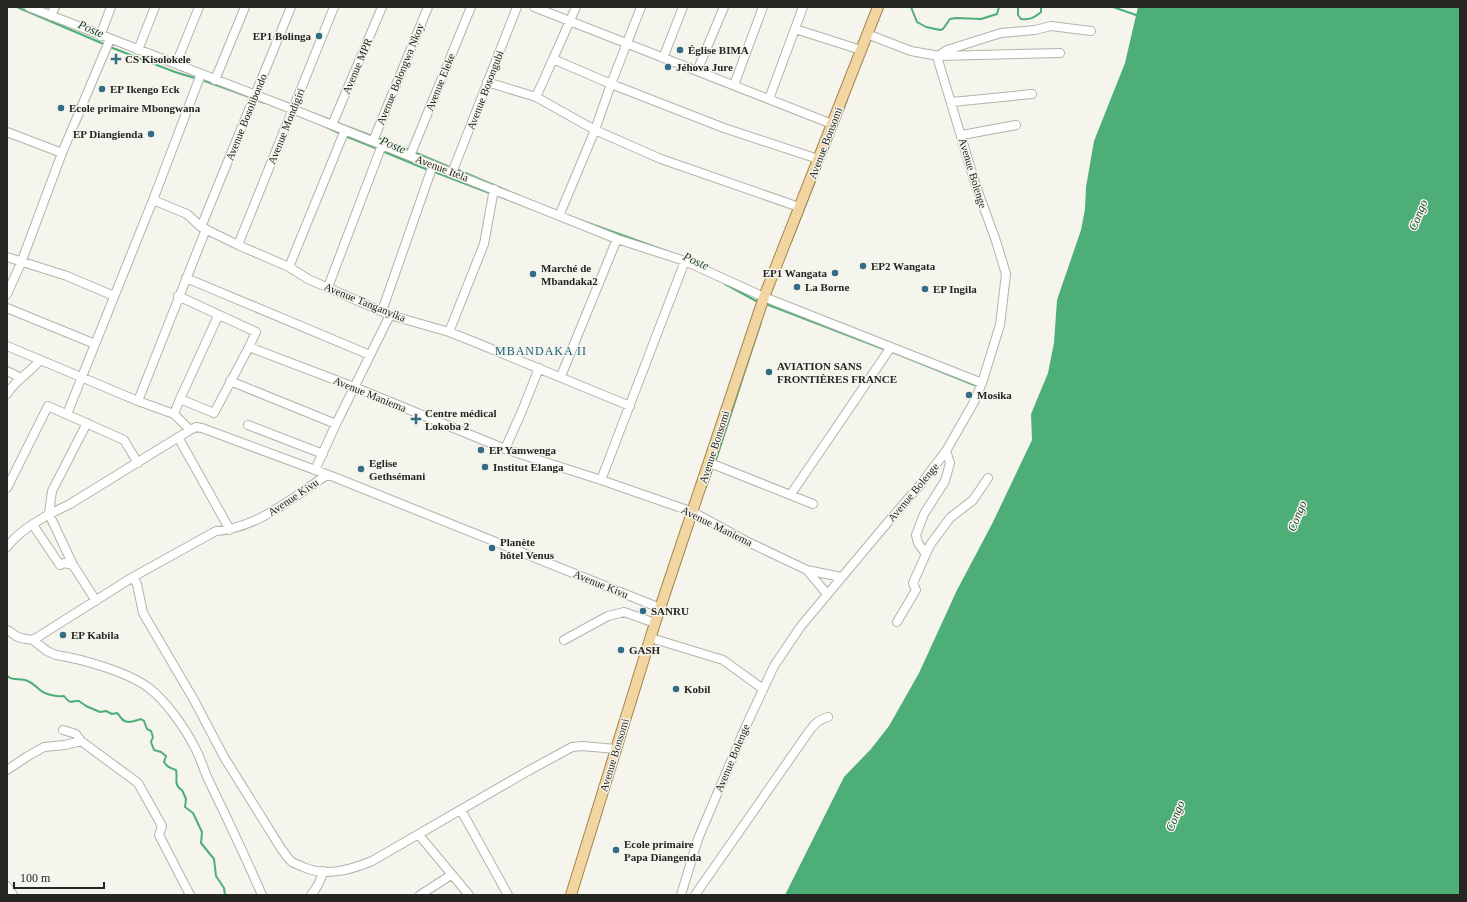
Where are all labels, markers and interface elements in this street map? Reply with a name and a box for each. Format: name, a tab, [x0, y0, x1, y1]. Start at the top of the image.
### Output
water label: Poste	[75, 17, 107, 41]
street label: Avenue Bolongwa Nkoy	[374, 21, 426, 127]
place label: EP1 Bolinga	[253, 30, 311, 42]
marker: EP1 Bolinga	[314, 31, 324, 41]
street label: Avenue MPR	[340, 36, 374, 96]
place label: Église BIMA	[688, 44, 749, 56]
marker: Église BIMA	[675, 45, 685, 55]
street label: Avenue Bosongubi	[464, 49, 506, 131]
street label: Avenue Eleke	[423, 51, 457, 113]
marker: CS Kisolokele	[110, 53, 122, 65]
place label: CS Kisolokele	[125, 53, 191, 65]
place label: Jéhova Jure	[676, 61, 733, 73]
marker: Jéhova Jure	[663, 62, 673, 72]
street label: Avenue Bosolibondo	[223, 71, 269, 162]
place label: EP Ikengo Eck	[110, 83, 181, 95]
marker: EP Ikengo Eck	[97, 84, 107, 94]
street label: Avenue Mondigiri	[265, 86, 307, 166]
place label: Ecole primaire Mbongwana	[69, 102, 201, 114]
marker: Ecole primaire Mbongwana	[56, 103, 66, 113]
street label: Avenue Bonsomi	[806, 105, 844, 181]
place label: EP Diangienda	[73, 128, 143, 140]
marker: EP Diangienda	[146, 129, 156, 139]
water label: Poste	[377, 133, 409, 157]
street label: Avenue Bolenge	[957, 136, 989, 210]
street label: Avenue Itela	[414, 152, 470, 184]
water label: Congo	[1406, 198, 1430, 232]
water label: Poste	[680, 249, 712, 273]
place label: EP2 Wangata	[871, 260, 936, 272]
marker: EP2 Wangata	[858, 261, 868, 271]
place label: Marché de Mbandaka2	[541, 262, 598, 287]
place label: EP1 Wangata	[763, 267, 828, 279]
marker: EP1 Wangata	[830, 268, 840, 278]
marker: Marché de Mbandaka2	[528, 269, 538, 279]
street label: Avenue Tanganyika	[322, 280, 408, 324]
place label: La Borne	[805, 281, 849, 293]
marker: La Borne	[792, 282, 802, 292]
place label: EP Ingila	[933, 283, 977, 295]
marker: EP Ingila	[920, 284, 930, 294]
district label: MBANDAKA II	[495, 344, 587, 358]
place label: AVIATION SANS FRONTIÈRES FRANCE	[777, 360, 897, 385]
marker: AVIATION SANS FRONTIÈRES FRANCE	[764, 367, 774, 377]
street label: Avenue Maniema	[332, 374, 408, 414]
place label: Mosika	[977, 389, 1012, 401]
marker: Mosika	[964, 390, 974, 400]
place label: Centre médical Lokoba 2	[425, 407, 497, 432]
street label: Avenue Bonsomi	[697, 409, 731, 485]
marker: Centre médical Lokoba 2	[410, 413, 422, 425]
place label: EP Yamwenga	[489, 444, 557, 456]
marker: EP Yamwenga	[476, 445, 486, 455]
place label: Eglise Gethsémani	[369, 457, 425, 482]
street label: Avenue Bolenge	[885, 460, 941, 524]
place label: Institut Elanga	[493, 461, 564, 473]
marker: Institut Elanga	[480, 462, 490, 472]
marker: Eglise Gethsémani	[356, 464, 366, 474]
street label: Avenue Kivu	[266, 475, 321, 518]
water label: Congo	[1285, 499, 1309, 533]
street label: Avenue Maniema	[679, 504, 755, 548]
place label: Planète hôtel Venus	[500, 536, 555, 561]
marker: Planète hôtel Venus	[487, 543, 497, 553]
street label: Avenue Kivu	[572, 568, 631, 601]
place label: SANRU	[651, 605, 689, 617]
marker: SANRU	[638, 606, 648, 616]
place label: EP Kabila	[71, 629, 119, 641]
marker: EP Kabila	[58, 630, 68, 640]
place label: GASH	[629, 644, 661, 656]
marker: GASH	[616, 645, 626, 655]
place label: Kobil	[684, 683, 710, 695]
marker: Kobil	[671, 684, 681, 694]
street label: Avenue Bonsomi	[597, 717, 631, 793]
street label: Avenue Bolenge	[712, 722, 752, 794]
water label: Congo	[1163, 799, 1187, 833]
place label: Ecole primaire Papa Diangenda	[624, 838, 702, 863]
marker: Ecole primaire Papa Diangenda	[611, 845, 621, 855]
scale bar	[14, 864, 104, 890]
text: 100 m	[20, 871, 51, 885]

